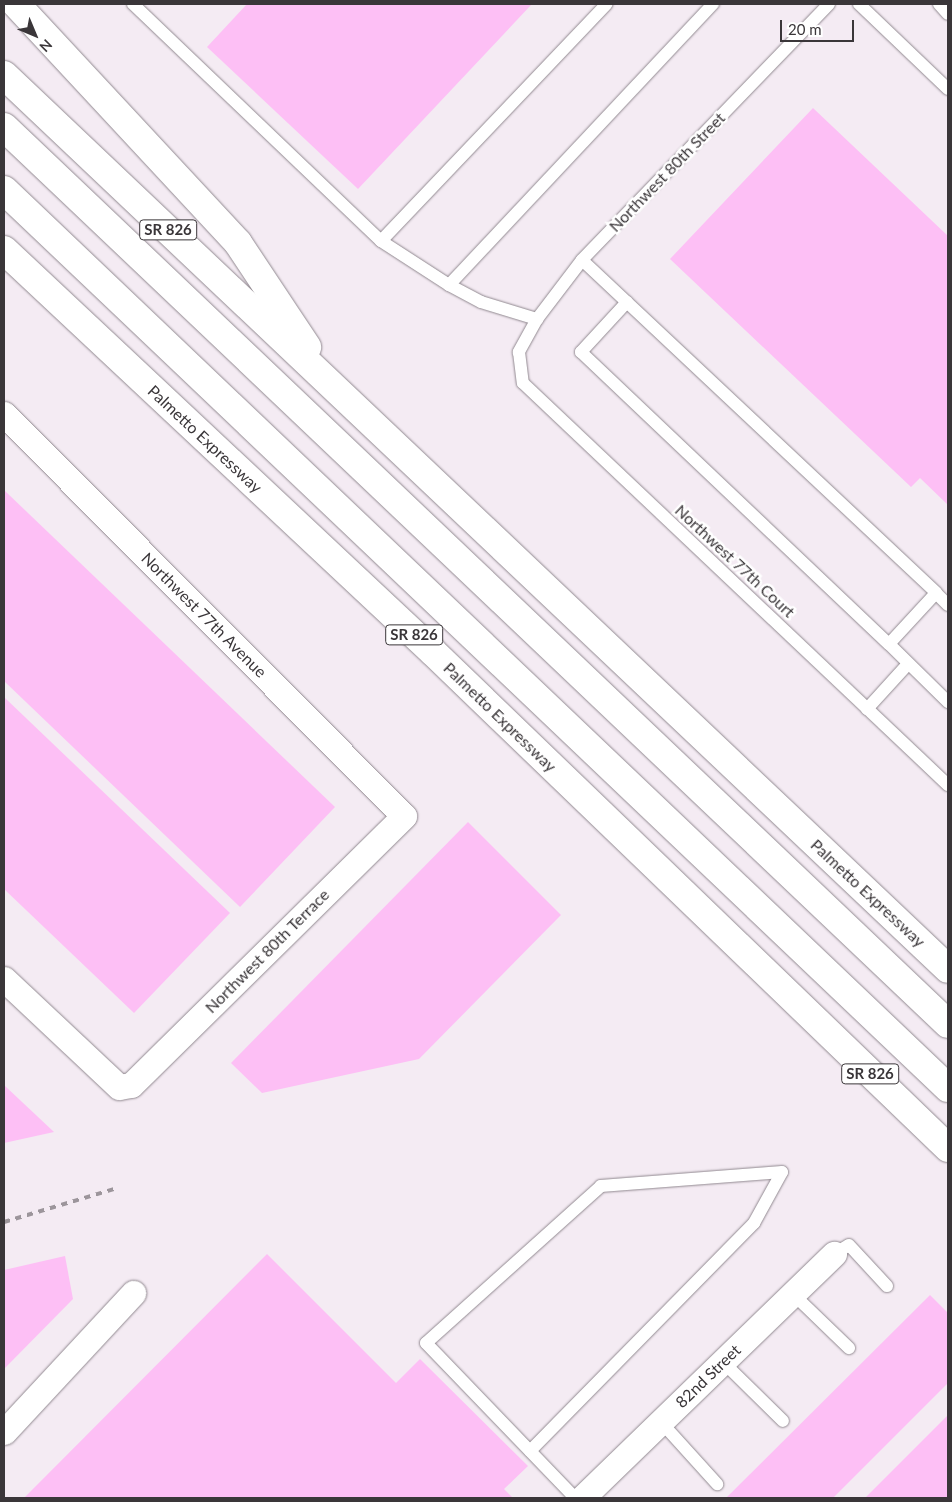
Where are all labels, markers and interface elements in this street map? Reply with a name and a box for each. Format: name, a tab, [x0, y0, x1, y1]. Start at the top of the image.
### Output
north arrow	[10, 10, 60, 60]
scale bar	[782, 10, 856, 42]
text: 20 m	[788, 20, 822, 38]
text: N	[36, 36, 56, 56]
street label: Northwest 80th Street	[605, 108, 729, 236]
road number: SR 826	[138, 218, 198, 242]
street label: Palmetto Expressway	[144, 381, 266, 497]
street label: Northwest 77th Court	[671, 501, 799, 621]
street label: Northwest 77th Avenue	[137, 548, 271, 682]
road number: SR 826	[384, 622, 444, 648]
street label: Palmetto Expressway	[440, 658, 560, 776]
street label: Palmetto Expressway	[807, 835, 929, 951]
street label: Northwest 80th Terrace	[201, 885, 333, 1017]
road number: SR 826	[840, 1062, 900, 1086]
street label: 82nd Street	[672, 1340, 744, 1412]

